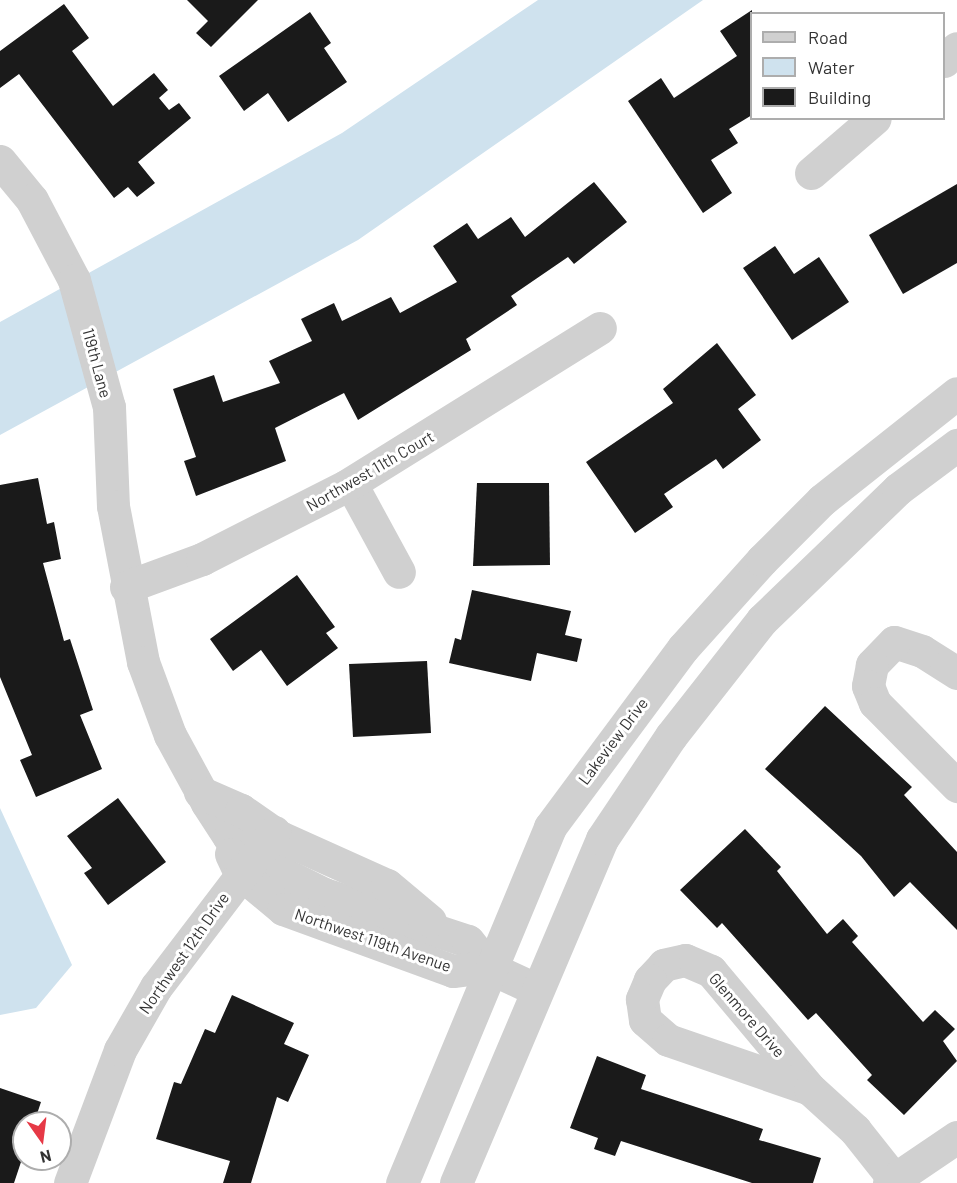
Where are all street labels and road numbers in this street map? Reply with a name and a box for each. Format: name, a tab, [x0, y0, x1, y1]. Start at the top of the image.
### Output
street label: 119th Lane	[78, 326, 116, 400]
street label: Northwest 11th Court	[303, 427, 437, 515]
street label: Lakeview Drive	[574, 694, 652, 788]
street label: Northwest 12th Drive	[135, 889, 233, 1017]
street label: Northwest 119th Avenue	[292, 904, 454, 976]
street label: Glenmore Drive	[705, 969, 789, 1061]

